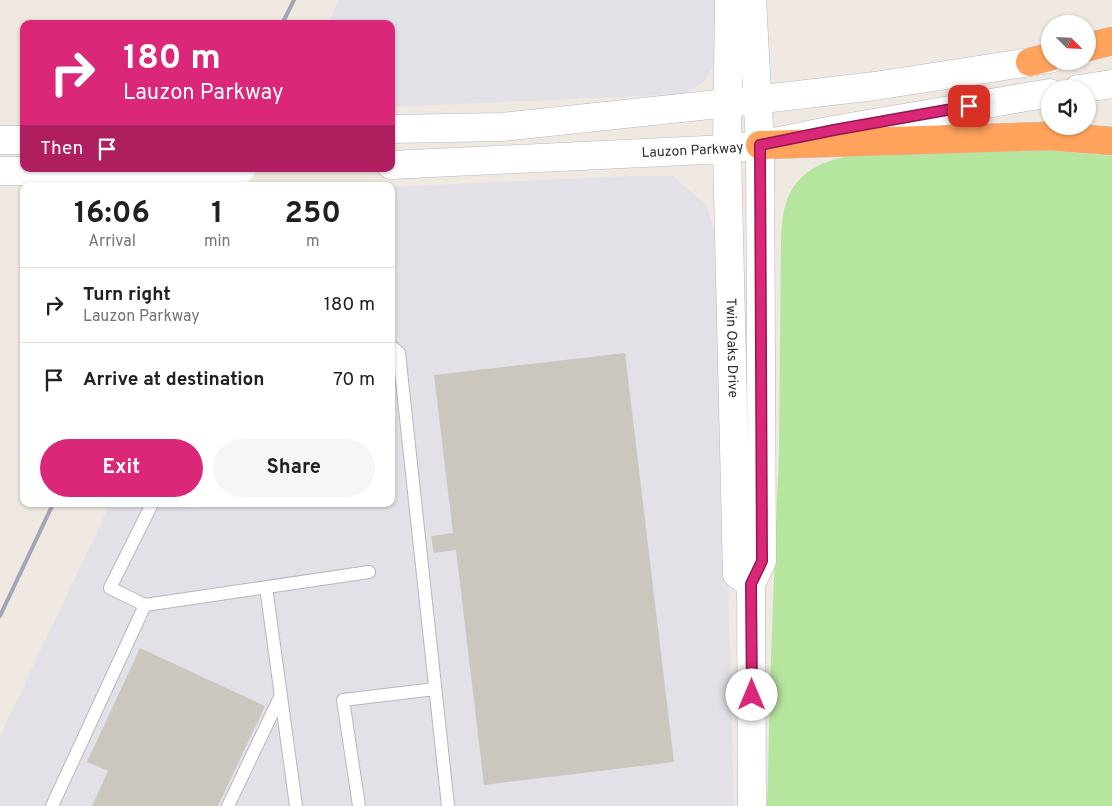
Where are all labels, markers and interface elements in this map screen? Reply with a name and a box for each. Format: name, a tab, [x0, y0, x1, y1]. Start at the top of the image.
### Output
north arrow	[1041, 15, 1096, 70]
map controls	[1041, 15, 1096, 135]
text: 180 m	[123, 37, 221, 81]
icon: right	[40, 40, 105, 105]
text: Lauzon Parkway	[123, 80, 284, 107]
button: sound	[1041, 80, 1096, 135]
pin	[948, 85, 990, 127]
icon: arrive	[955, 92, 983, 120]
icon: arrive	[93, 135, 121, 163]
text: Then	[40, 137, 83, 161]
street label: Lauzon Parkway	[641, 139, 745, 162]
text: 16:06	[74, 196, 150, 233]
text: 1	[211, 196, 223, 233]
text: 250	[285, 196, 341, 233]
text: Arrival	[88, 232, 136, 252]
text: min	[204, 232, 231, 252]
text: m	[306, 232, 320, 252]
text: Turn right	[83, 283, 171, 307]
icon: right	[40, 291, 68, 319]
text: 180 m	[324, 293, 375, 317]
street label: Twin Oaks Drive	[722, 298, 741, 398]
text: Lauzon Parkway	[83, 307, 200, 327]
icon: arrive	[40, 366, 68, 394]
text: Arrive at destination	[83, 368, 264, 392]
text: 70 m	[333, 368, 375, 392]
button: Exit	[40, 439, 203, 497]
button: Share	[213, 439, 375, 497]
position arrow	[725, 668, 777, 720]

